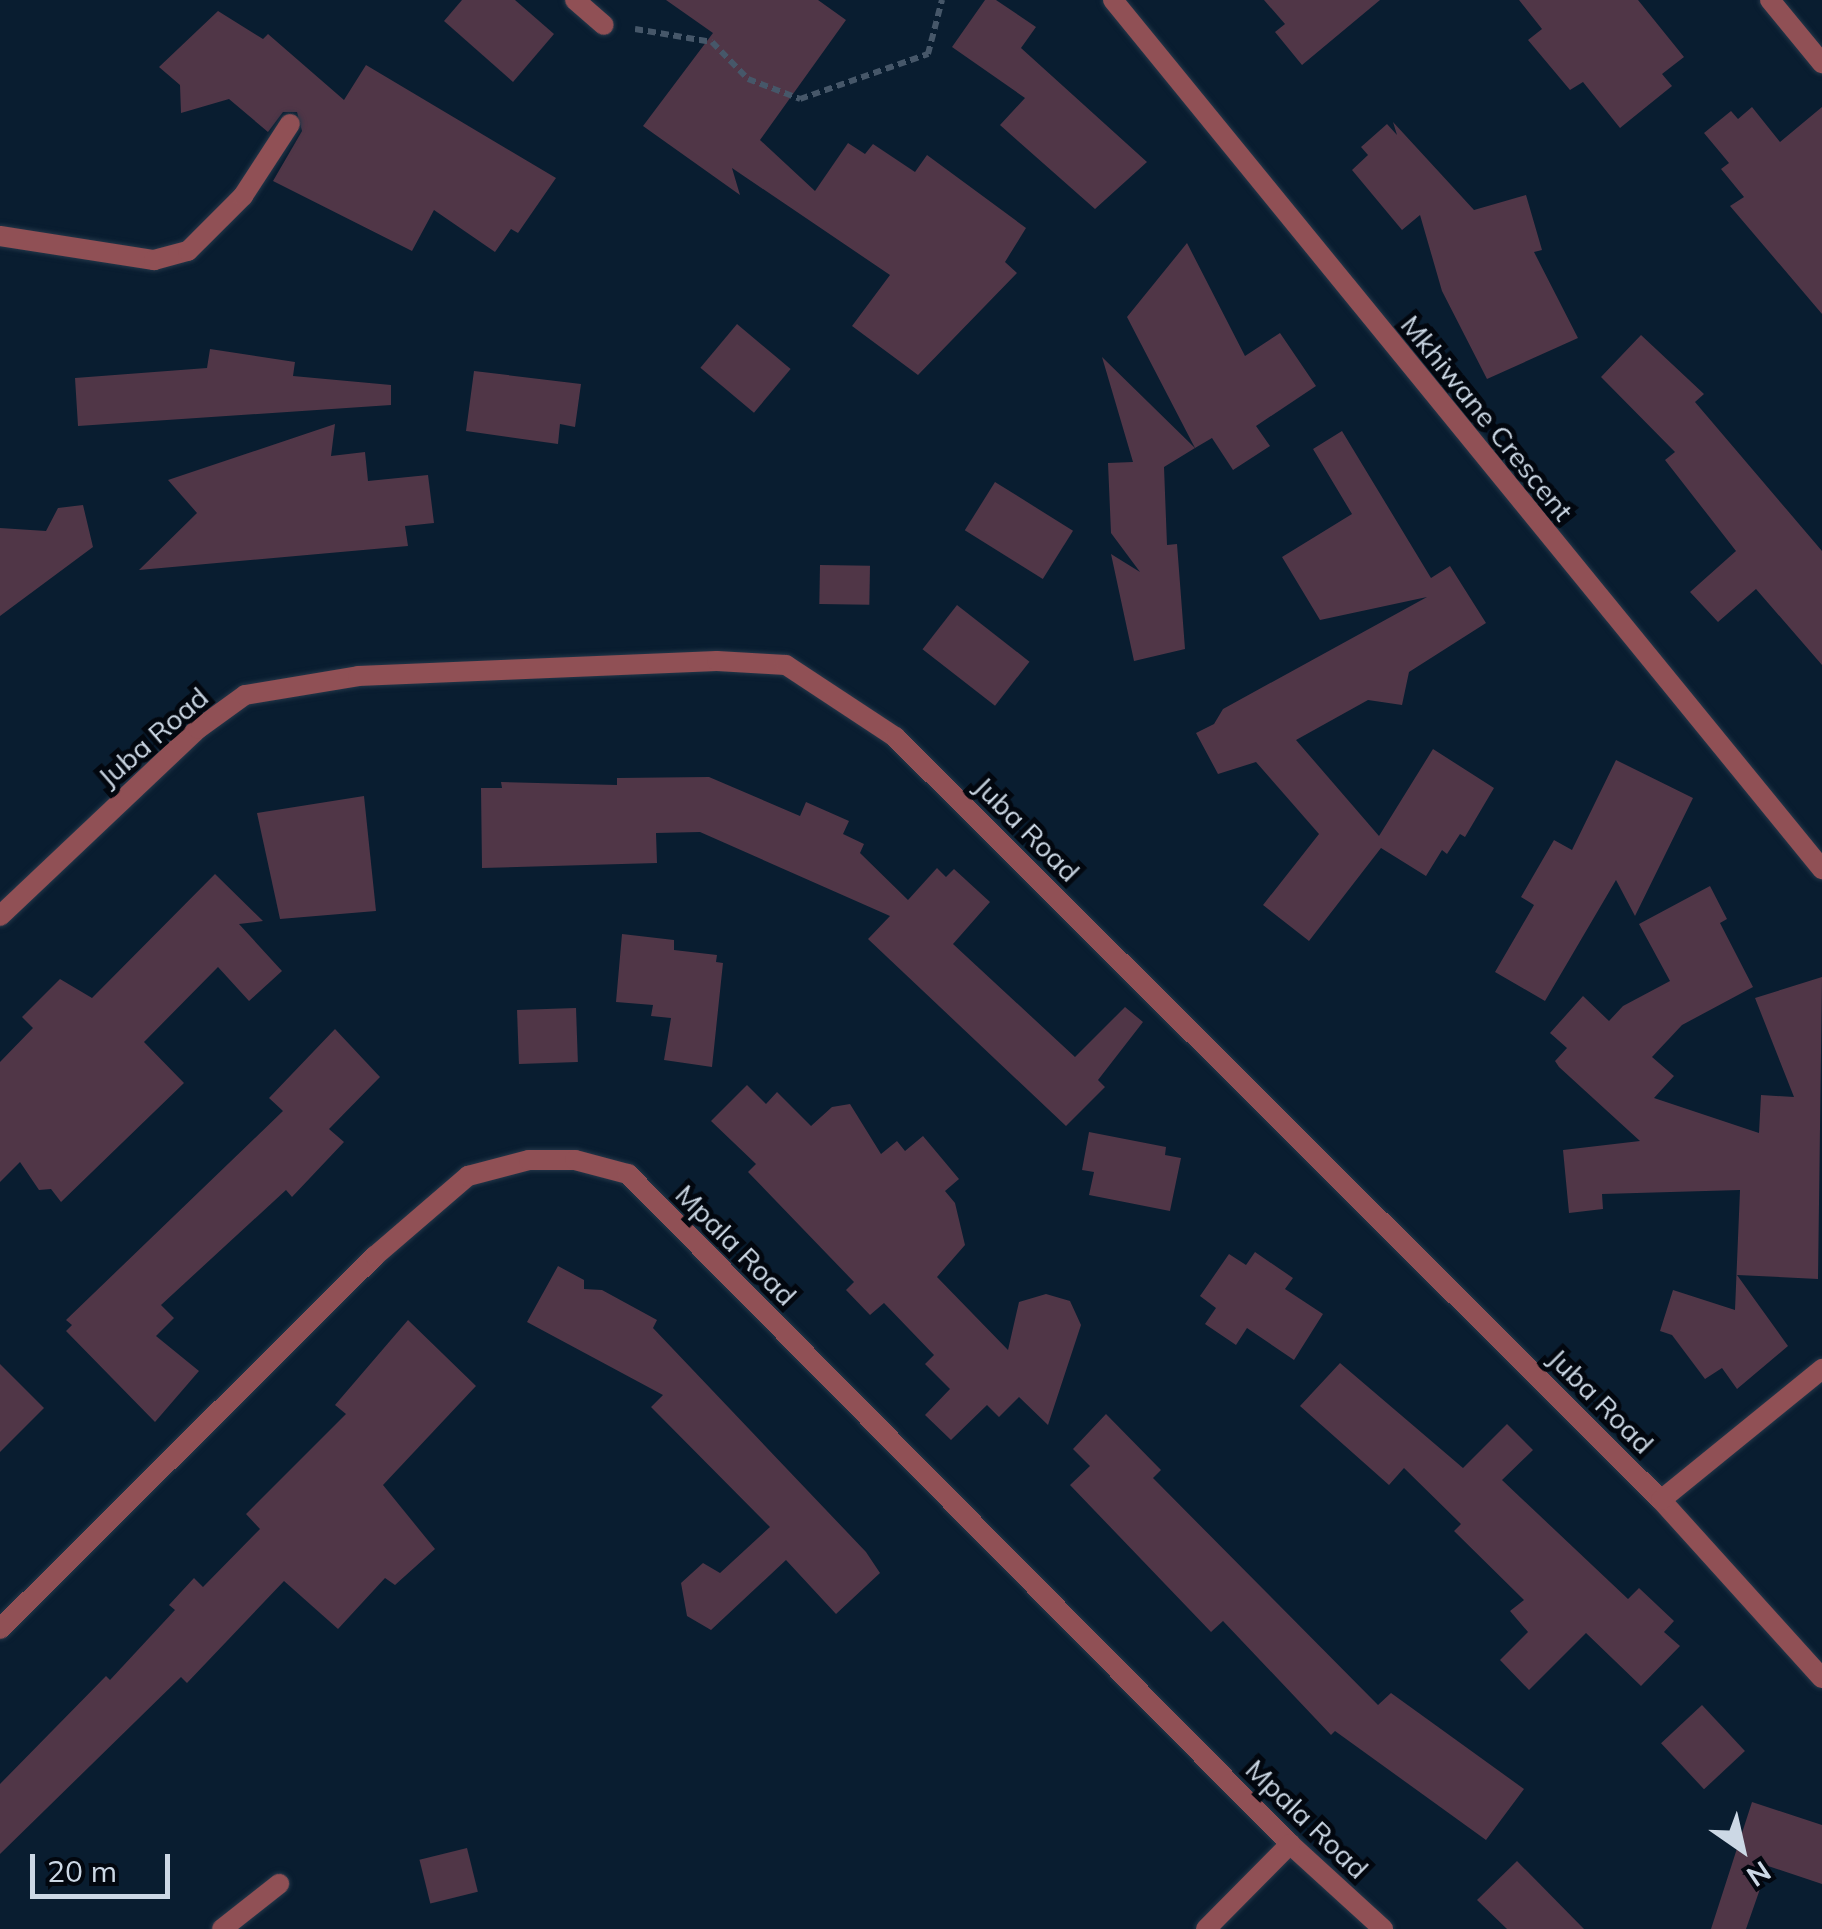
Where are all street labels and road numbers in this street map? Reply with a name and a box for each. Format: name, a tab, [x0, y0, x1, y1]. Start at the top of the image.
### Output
street label: Mkhiwane Crescent	[1394, 308, 1580, 528]
street label: Juba Road	[91, 680, 215, 794]
street label: Juba Road	[967, 769, 1087, 889]
street label: Mpala Road	[669, 1178, 803, 1312]
street label: Juba Road	[1541, 1341, 1661, 1461]
street label: Mpala Road	[1239, 1752, 1375, 1886]

